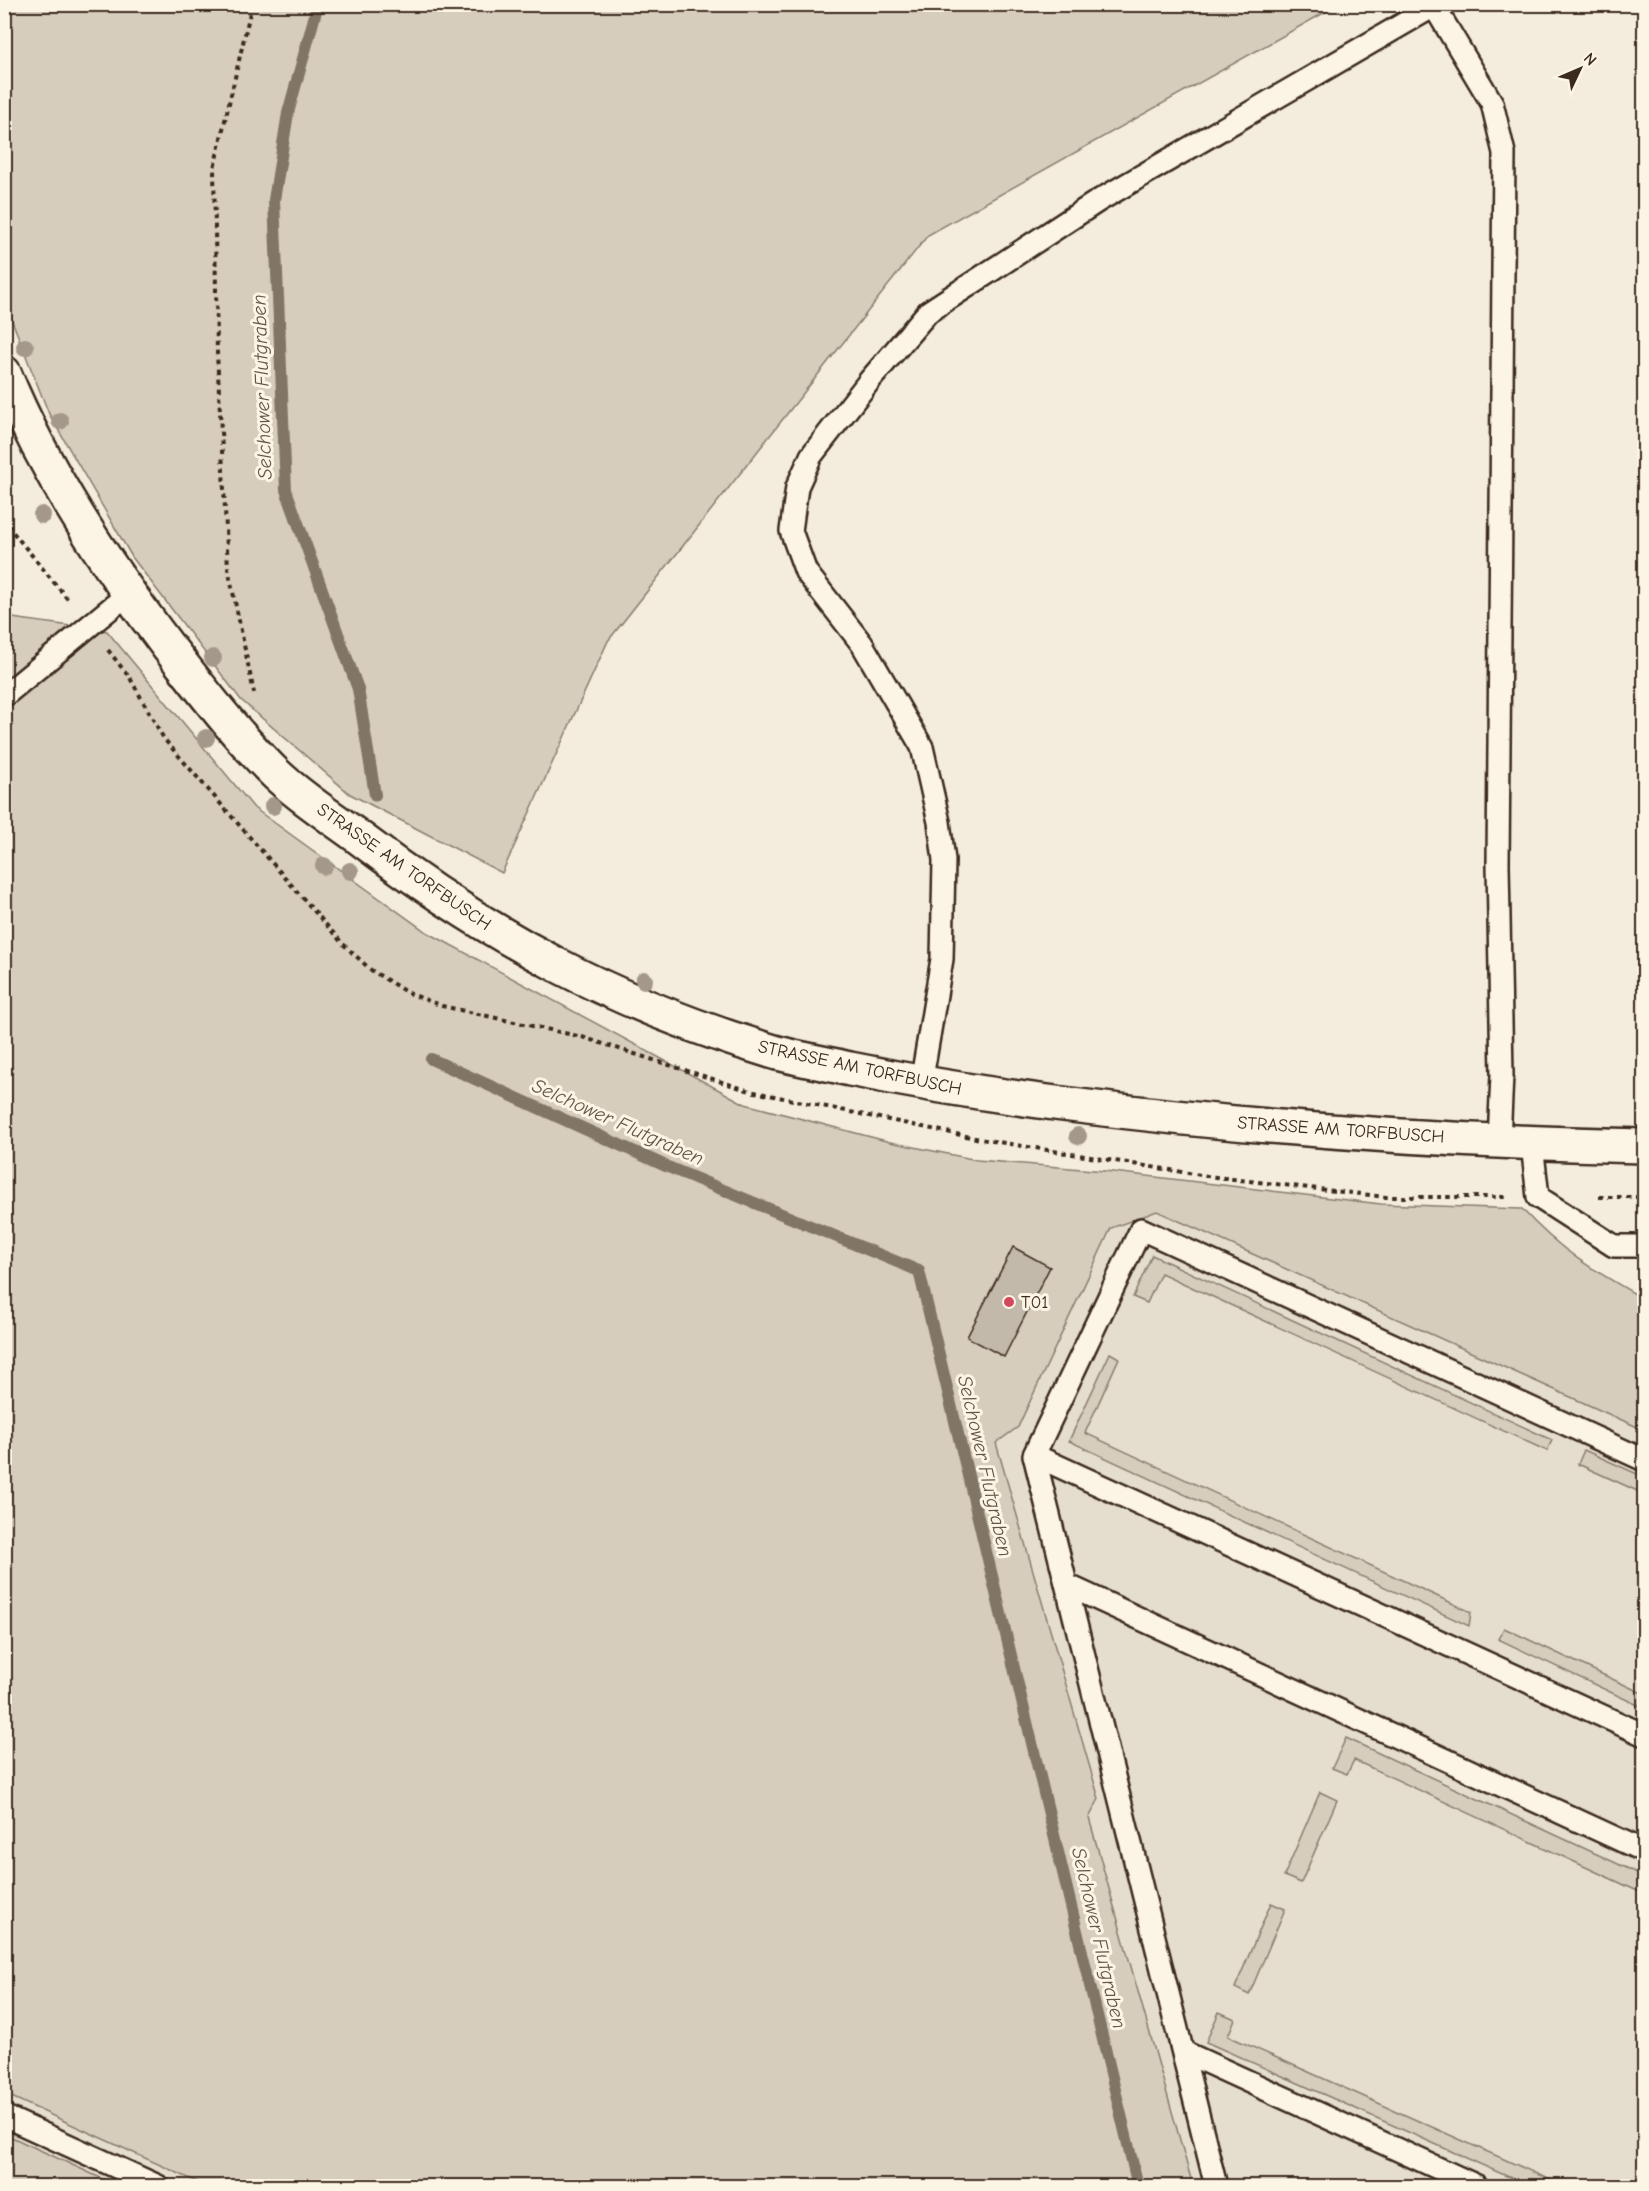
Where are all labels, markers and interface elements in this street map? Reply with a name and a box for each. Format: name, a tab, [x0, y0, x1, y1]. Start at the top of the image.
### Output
north arrow	[1550, 39, 1610, 99]
text: N	[1580, 49, 1600, 69]
water label: Selchower Flutgraben	[247, 294, 277, 480]
street label: STRASSE AM TORFBUSCH	[313, 799, 495, 935]
street label: STRASSE AM TORFBUSCH	[756, 1036, 964, 1100]
water label: Selchower Flutgraben	[529, 1074, 707, 1170]
street label: STRASSE AM TORFBUSCH	[1237, 1112, 1445, 1148]
place label: T01	[1021, 1292, 1049, 1313]
marker: T01	[1002, 1295, 1016, 1309]
water label: Selchower Flutgraben	[953, 1373, 1017, 1559]
water label: Selchower Flutgraben	[1067, 1845, 1131, 2031]

